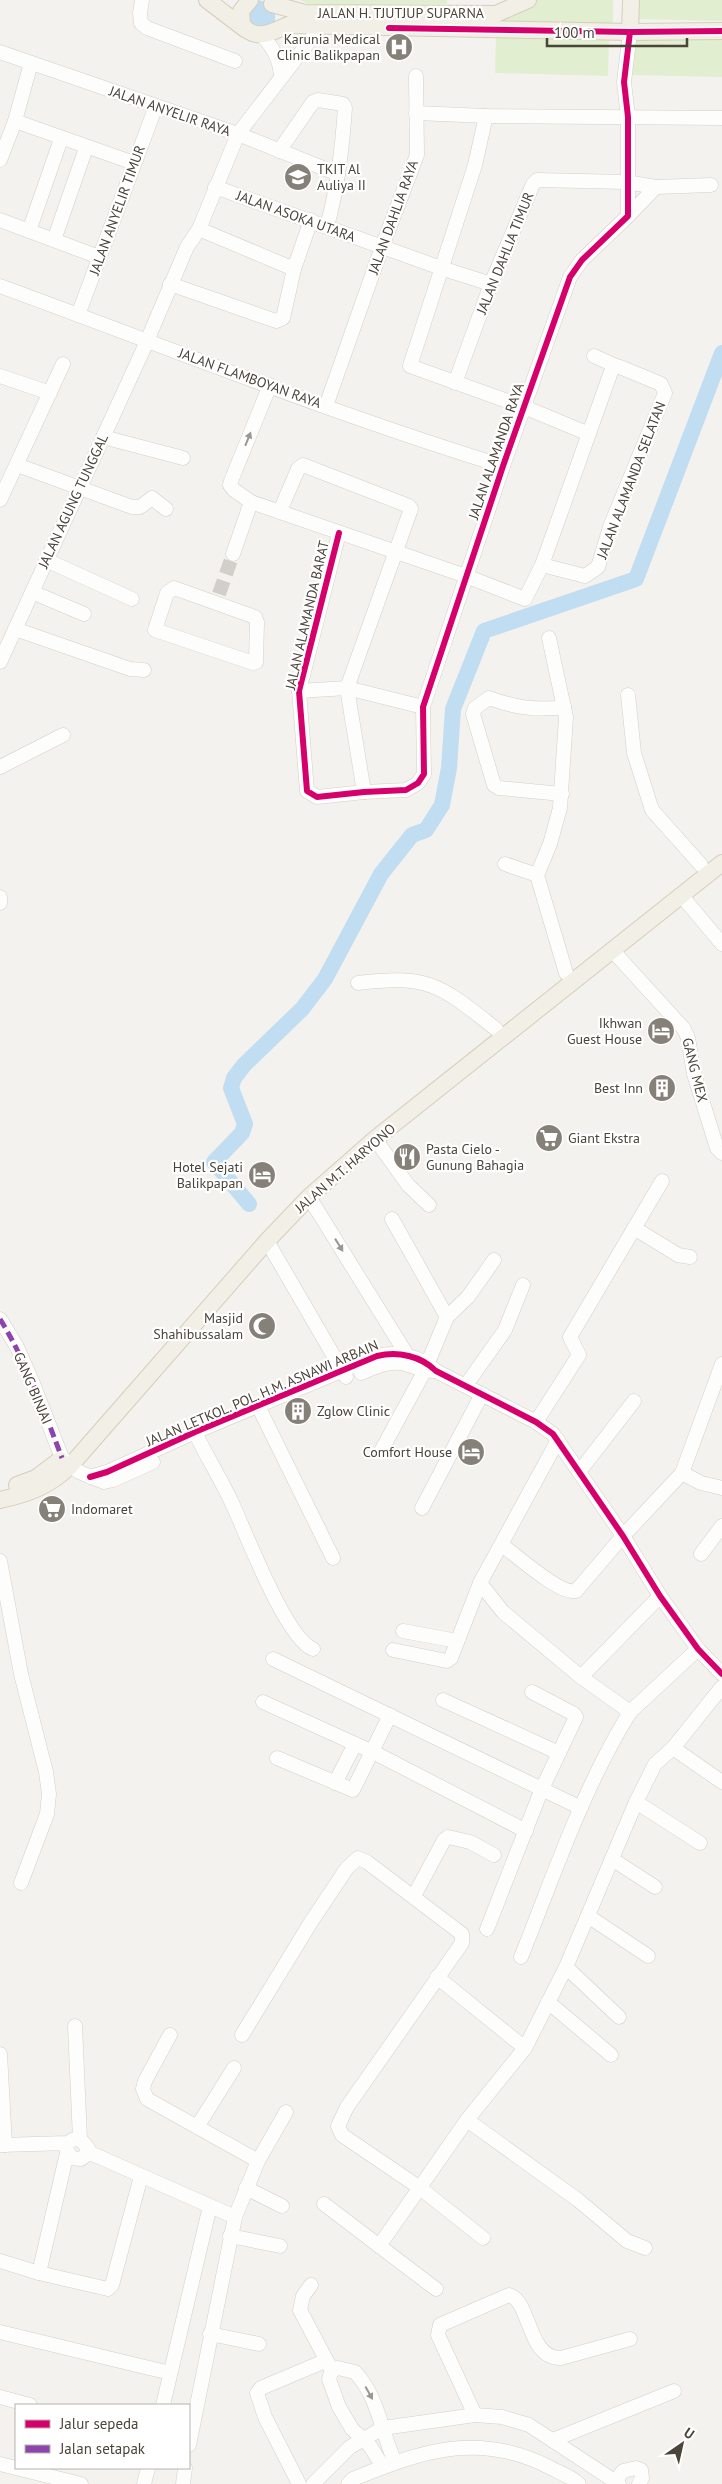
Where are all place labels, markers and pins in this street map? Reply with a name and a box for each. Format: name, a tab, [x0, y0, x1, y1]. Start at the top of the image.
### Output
place label: Karunia Medical Clinic Balikpapan	[277, 30, 380, 64]
hospital icon: Karunia Medical Clinic Balikpapan	[384, 32, 414, 62]
place label: TKIT Al Auliya II	[317, 160, 366, 194]
school or university icon: TKIT Al Auliya II	[283, 162, 313, 192]
place label: Ikhwan Guest House	[567, 1014, 642, 1048]
hotel icon: Ikhwan Guest House	[646, 1016, 676, 1046]
building icon: Best Inn	[647, 1073, 677, 1103]
place label: Best Inn	[594, 1079, 643, 1097]
supermarket icon: Giant Ekstra	[534, 1123, 564, 1153]
place label: Giant Ekstra	[568, 1129, 640, 1147]
place label: Pasta Cielo - Gunung Bahagia	[426, 1140, 524, 1174]
restaurant icon: Pasta Cielo - Gunung Bahagia	[392, 1142, 422, 1172]
place label: Hotel Sejati Balikpapan	[173, 1158, 243, 1192]
hotel icon: Hotel Sejati Balikpapan	[247, 1160, 277, 1190]
place label: Masjid Shahibussalam	[153, 1309, 243, 1343]
mosque icon: Masjid Shahibussalam	[247, 1311, 277, 1341]
building icon: Zglow Clinic	[283, 1396, 313, 1426]
place label: Zglow Clinic	[317, 1402, 390, 1420]
hotel icon: Comfort House	[456, 1437, 486, 1467]
place label: Comfort House	[363, 1443, 452, 1461]
supermarket icon: Indomaret	[37, 1494, 67, 1524]
place label: Indomaret	[71, 1500, 133, 1518]

